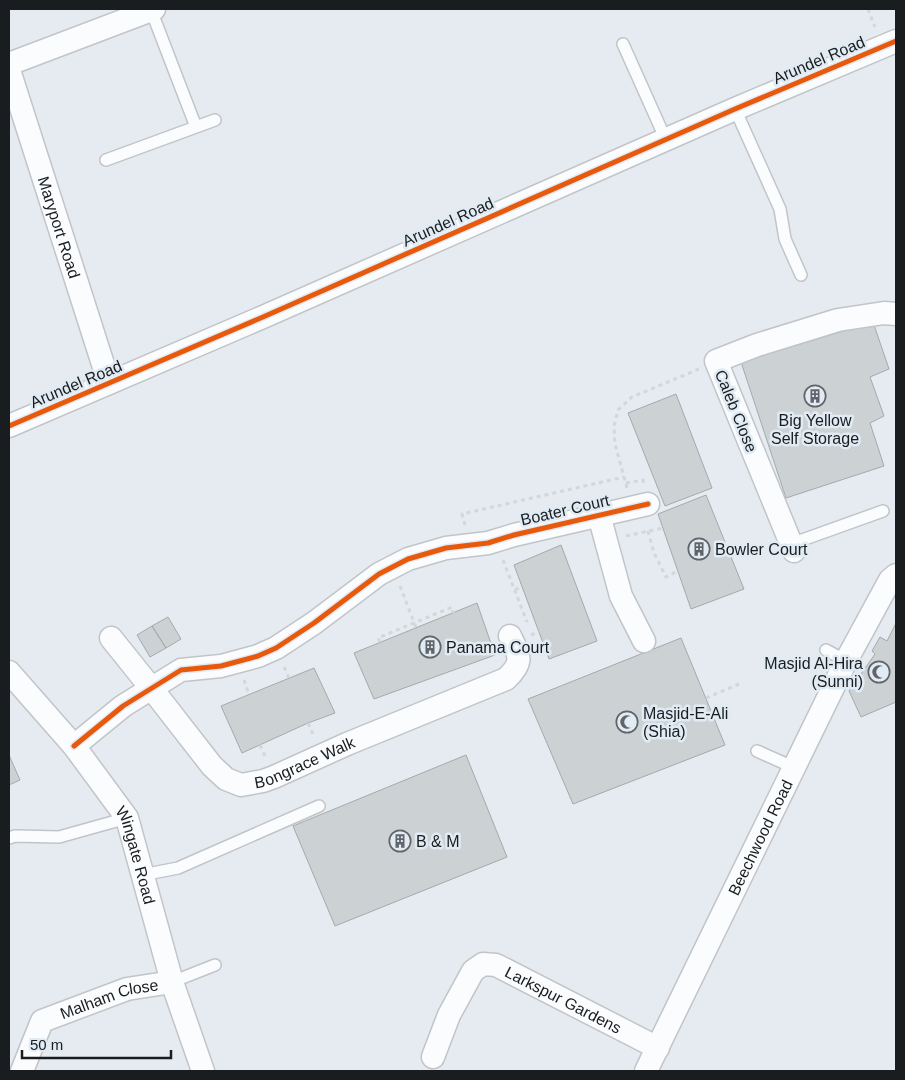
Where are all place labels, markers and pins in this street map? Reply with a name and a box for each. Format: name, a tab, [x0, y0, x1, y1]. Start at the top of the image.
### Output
building icon: Big Yellow Self Storage	[803, 384, 827, 408]
place label: Big Yellow Self Storage	[771, 412, 859, 447]
building icon: Bowler Court	[687, 537, 711, 561]
place label: Bowler Court	[715, 541, 808, 558]
building icon: Panama Court	[418, 635, 442, 659]
place label: Panama Court	[446, 639, 550, 656]
place label: Masjid Al-Hira (Sunni)	[764, 655, 863, 690]
mosque icon: Masjid Al-Hira (Sunni)	[867, 660, 891, 684]
place label: Masjid-E-Ali (Shia)	[643, 705, 728, 740]
mosque icon: Masjid-E-Ali (Shia)	[615, 710, 639, 734]
building icon: B & M	[388, 829, 412, 853]
place label: B & M	[416, 833, 460, 850]

